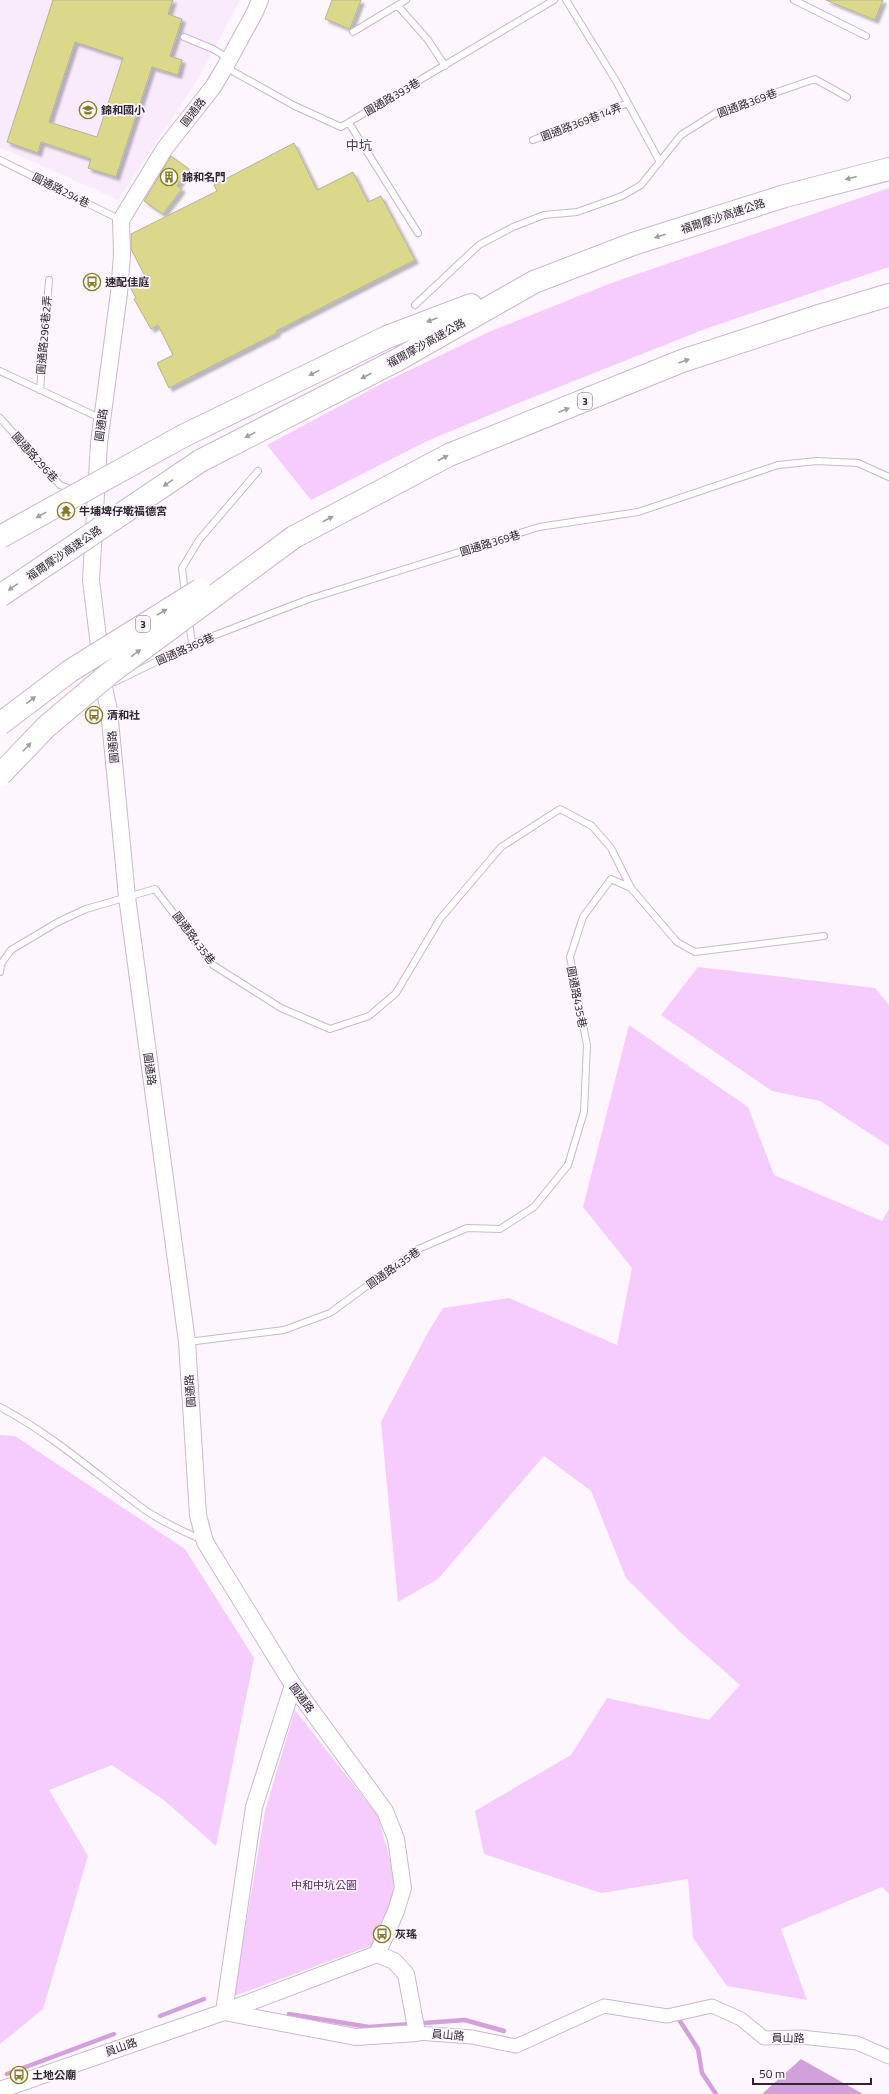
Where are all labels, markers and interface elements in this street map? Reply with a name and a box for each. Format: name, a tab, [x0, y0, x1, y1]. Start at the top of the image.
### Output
street label: 圓通路393巷	[361, 74, 423, 120]
street label: 圓通路369巷	[715, 85, 779, 121]
street label: 圓通路	[177, 94, 209, 130]
street label: 圓通路369巷14弄	[538, 99, 624, 145]
school or university icon: 錦和國小	[78, 100, 98, 120]
place label: 錦和國小	[101, 102, 145, 118]
district label: 中坑	[346, 135, 372, 155]
building icon: 錦和名門	[159, 167, 179, 187]
street label: 圓通路294巷	[30, 169, 92, 211]
place label: 錦和名門	[182, 169, 226, 185]
one-way arrow	[845, 176, 858, 182]
street label: 福爾摩沙高速公路	[679, 195, 767, 237]
one-way arrow	[653, 233, 665, 239]
bus stop icon: 速配佳庭	[82, 272, 102, 292]
place label: 速配佳庭	[105, 274, 149, 290]
street label: 圓通路296巷2弄	[33, 295, 55, 375]
street label: 福爾摩沙高速公路	[384, 315, 468, 371]
one-way arrow	[426, 317, 438, 323]
one-way arrow	[678, 357, 690, 363]
one-way arrow	[308, 370, 319, 376]
one-way arrow	[360, 373, 372, 379]
road number: 3	[578, 393, 592, 409]
one-way arrow	[558, 406, 570, 412]
street label: 圓通路	[91, 408, 111, 442]
street label: 圓通路296巷	[8, 428, 62, 486]
one-way arrow	[244, 432, 256, 439]
one-way arrow	[437, 454, 449, 461]
one-way arrow	[163, 479, 173, 487]
temple icon: 牛埔埤仔墘福德宮	[56, 501, 76, 521]
place label: 牛埔埤仔墘福德宮	[79, 503, 167, 519]
one-way arrow	[35, 511, 47, 518]
one-way arrow	[322, 516, 334, 522]
street label: 福爾摩沙高速公路	[23, 522, 105, 584]
street label: 圓通路369巷	[458, 526, 522, 560]
one-way arrow	[8, 583, 19, 591]
one-way arrow	[156, 609, 168, 616]
road number: 3	[136, 616, 150, 632]
street label: 圓通路369巷	[153, 629, 217, 669]
one-way arrow	[131, 649, 141, 657]
one-way arrow	[26, 696, 36, 704]
bus stop icon: 清和社	[84, 705, 104, 725]
place label: 清和社	[107, 707, 140, 723]
street label: 圓通路	[104, 730, 122, 764]
one-way arrow	[22, 742, 32, 752]
street label: 圓通路435巷	[169, 908, 219, 968]
street label: 圓通路435巷	[563, 965, 591, 1029]
street label: 圓通路	[140, 1052, 160, 1086]
street label: 圓通路435巷	[363, 1244, 423, 1292]
street label: 圓通路	[181, 1374, 199, 1408]
street label: 圓通路	[286, 1680, 318, 1716]
park label: 中和中坑公園	[291, 1877, 357, 1893]
bus stop icon: 灰瑤	[372, 1924, 392, 1944]
place label: 灰瑤	[395, 1926, 417, 1942]
street label: 員山路	[431, 2026, 465, 2044]
street label: 員山路	[771, 2030, 805, 2046]
street label: 員山路	[103, 2034, 139, 2060]
scale bar	[753, 2060, 871, 2086]
text: 50 m	[759, 2064, 785, 2083]
bus stop icon: 土地公廟	[9, 2065, 29, 2085]
place label: 土地公廟	[32, 2067, 76, 2083]

